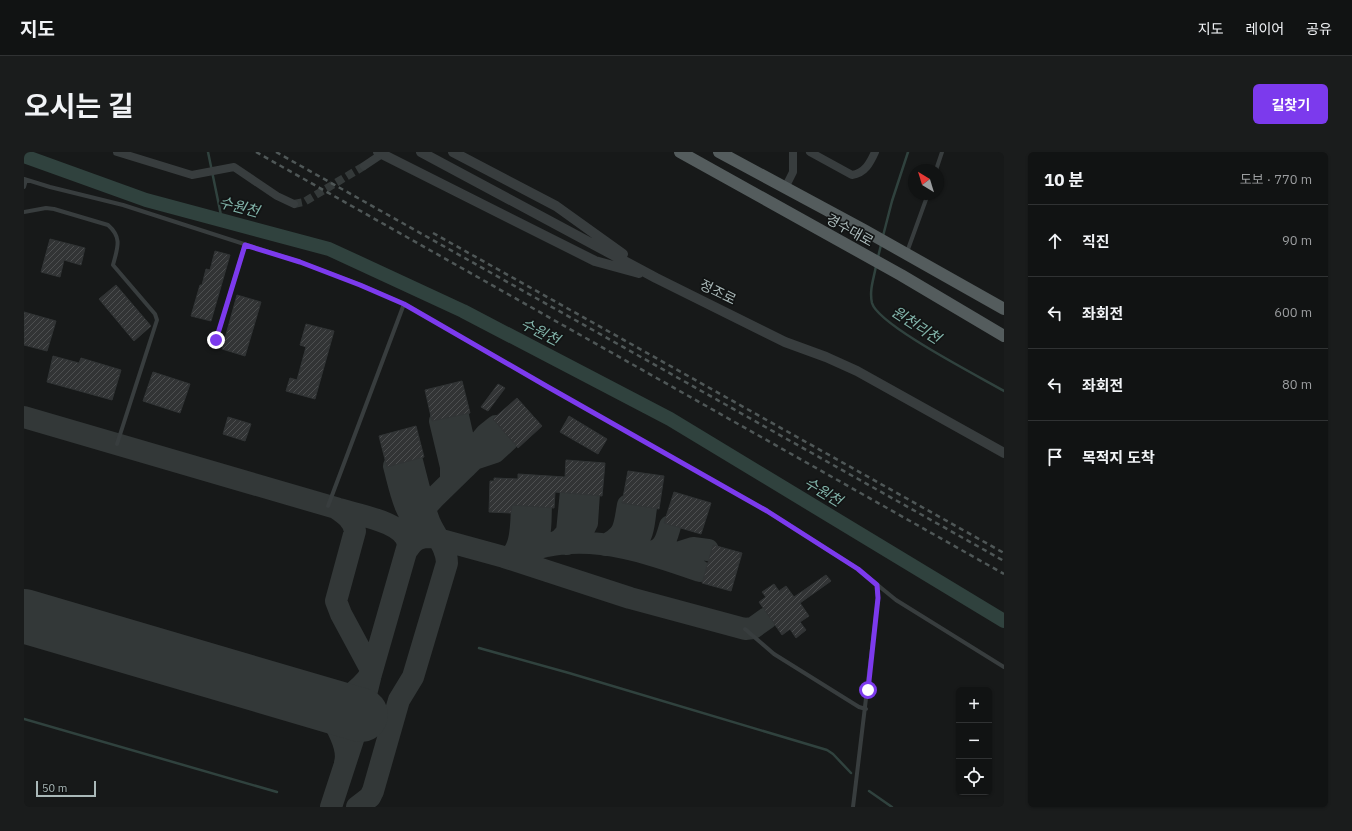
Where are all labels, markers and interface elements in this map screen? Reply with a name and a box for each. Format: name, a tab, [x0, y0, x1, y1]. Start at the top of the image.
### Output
text: 지도	[20, 17, 55, 41]
text: 지도	[1198, 20, 1224, 38]
text: 레이어	[1246, 20, 1284, 38]
text: 공유	[1306, 20, 1332, 38]
button: 길찾기	[1253, 84, 1328, 124]
text: 오시는 길	[24, 87, 134, 124]
north arrow	[908, 164, 944, 200]
text: 10 분	[1044, 169, 1084, 191]
text: 도보 · 770 m	[1240, 171, 1312, 188]
water label: 수원천	[217, 192, 264, 222]
street label: 경수대로	[823, 210, 877, 250]
icon: ahead	[1044, 230, 1066, 252]
text: 직진	[1082, 232, 1110, 251]
text: 90 m	[1282, 232, 1312, 249]
street label: 정조로	[697, 275, 739, 309]
water label: 원천리천	[888, 302, 946, 349]
icon: left	[1044, 302, 1066, 324]
text: 좌회전	[1082, 304, 1123, 323]
text: 600 m	[1274, 304, 1312, 321]
water label: 수원천	[517, 314, 565, 350]
route end	[207, 331, 225, 349]
icon: left	[1044, 374, 1066, 396]
text: 좌회전	[1082, 376, 1123, 395]
text: 80 m	[1282, 376, 1312, 393]
icon: arrive	[1044, 446, 1066, 468]
text: 목적지 도착	[1082, 448, 1155, 467]
water label: 수원천	[801, 473, 848, 512]
route start	[859, 681, 877, 699]
map controls	[956, 687, 992, 795]
button: +	[956, 687, 992, 723]
button: −	[956, 723, 992, 759]
button: locate	[956, 759, 992, 795]
scale bar	[36, 779, 96, 798]
text: 50 m	[42, 781, 67, 795]

